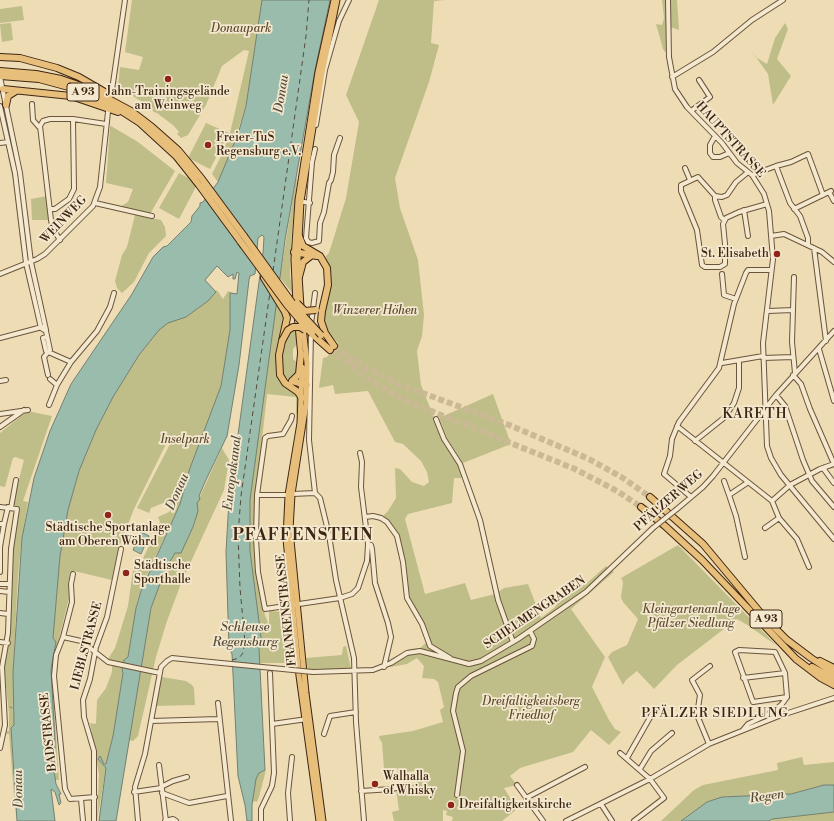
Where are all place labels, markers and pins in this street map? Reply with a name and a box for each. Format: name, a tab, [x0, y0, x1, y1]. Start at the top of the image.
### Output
marker: Jahn-Trainingsgelände am Weinweg	[163, 74, 173, 84]
place label: Jahn-Trainingsgelände am Weinweg	[106, 85, 230, 113]
place label: Freier-TuS Regensburg e.V.	[216, 131, 301, 159]
marker: Freier-TuS Regensburg e.V.	[203, 140, 213, 150]
place label: St. Elisabeth	[701, 247, 769, 261]
marker: St. Elisabeth	[772, 249, 782, 259]
marker: Städtische Sportanlage am Oberen Wöhrd	[103, 510, 113, 520]
place label: Städtische Sportanlage am Oberen Wöhrd	[46, 521, 170, 549]
place label: Städtische Sporthalle	[134, 559, 191, 587]
marker: Städtische Sporthalle	[121, 568, 131, 578]
place label: Walhalla of Whisky	[383, 770, 436, 798]
marker: Walhalla of Whisky	[370, 779, 380, 789]
place label: Dreifaltigkeitskirche	[459, 798, 572, 812]
marker: Dreifaltigkeitskirche	[446, 800, 456, 810]

